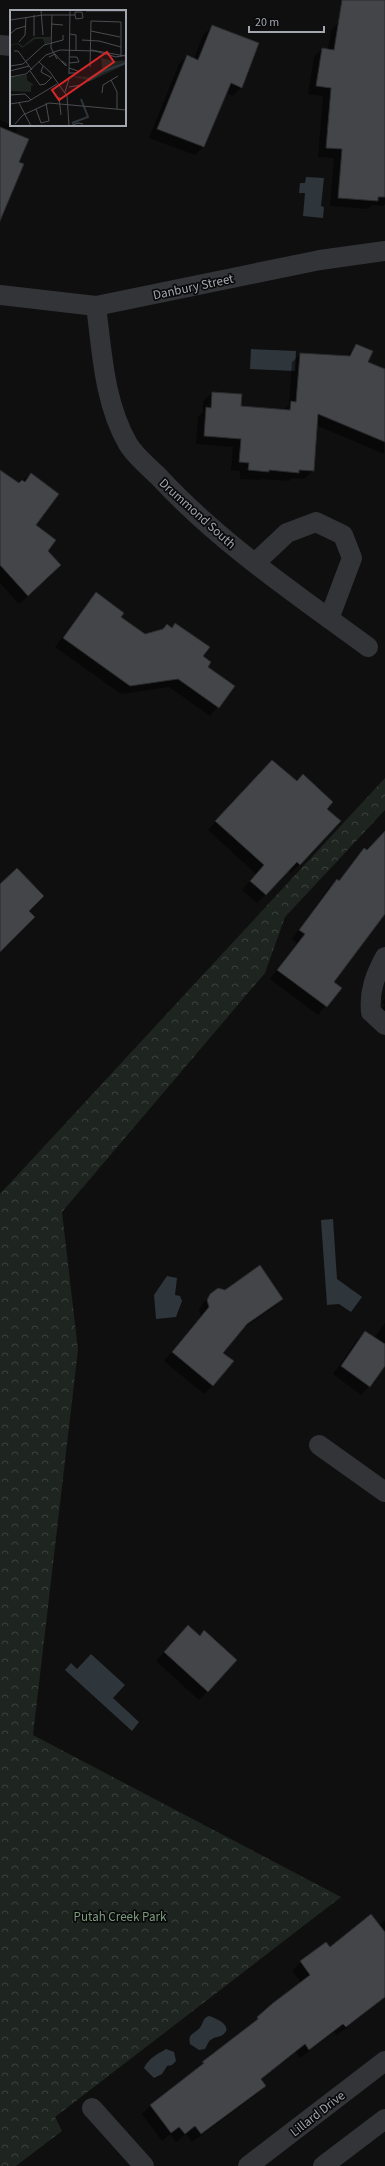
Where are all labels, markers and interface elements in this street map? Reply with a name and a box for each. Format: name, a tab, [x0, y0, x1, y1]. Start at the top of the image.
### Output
scale bar	[249, 8, 324, 34]
inset map	[10, 10, 126, 126]
text: 20 m	[255, 14, 279, 31]
street label: Danbury Street	[151, 270, 236, 304]
street label: Drummond South	[155, 474, 240, 553]
park label: Putah Creek Park	[74, 1908, 167, 1926]
street label: Lillard Drive	[286, 2087, 349, 2141]

